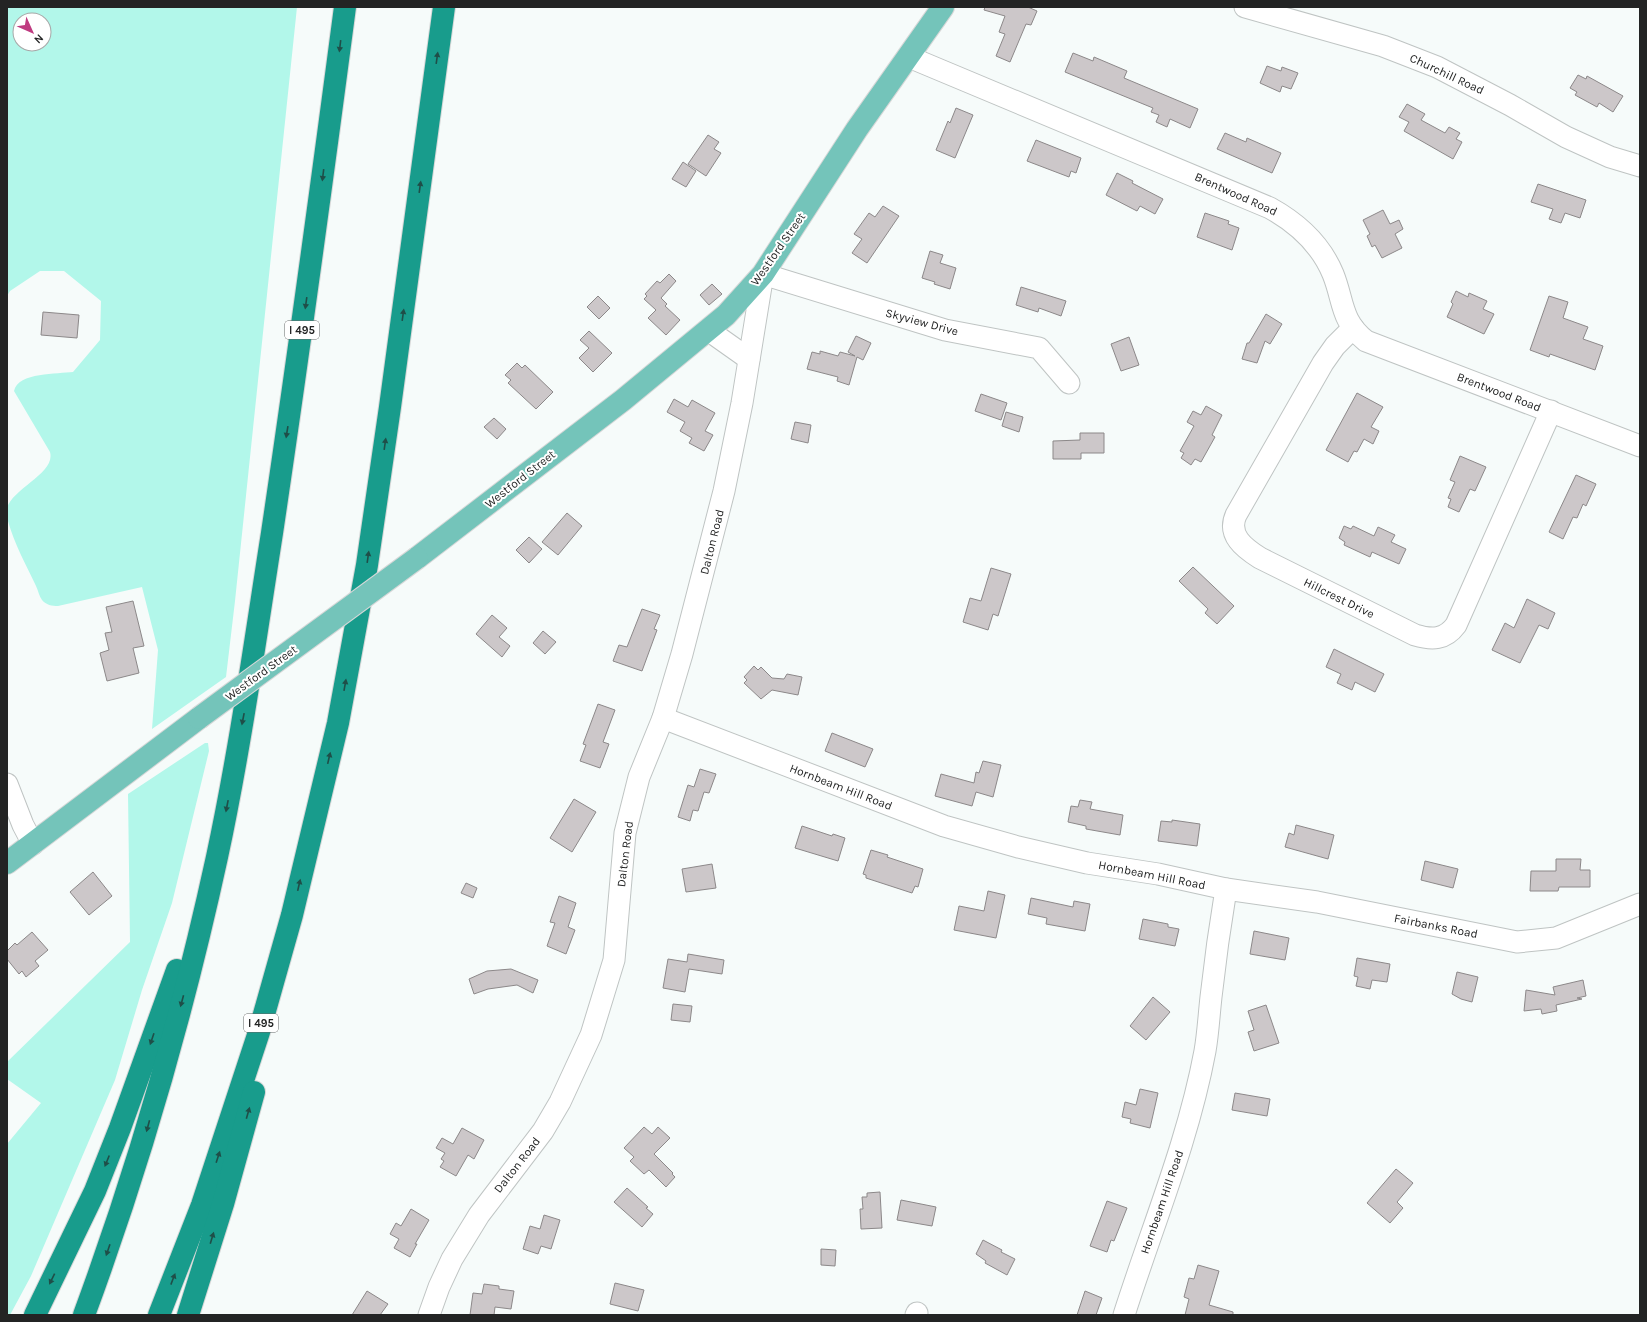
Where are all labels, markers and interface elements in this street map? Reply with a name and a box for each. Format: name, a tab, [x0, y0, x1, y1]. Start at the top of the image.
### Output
north arrow	[12, 12, 52, 52]
text: N	[31, 31, 46, 46]
one-way arrow	[337, 40, 343, 52]
street label: Churchill Road	[1408, 51, 1486, 97]
one-way arrow	[434, 52, 440, 64]
one-way arrow	[320, 169, 327, 181]
street label: Brentwood Road	[1192, 169, 1280, 219]
one-way arrow	[417, 180, 423, 193]
street label: Westford Street	[748, 210, 808, 288]
one-way arrow	[303, 297, 309, 309]
street label: Skyview Drive	[884, 306, 960, 338]
one-way arrow	[399, 309, 406, 321]
road number: I 495	[285, 321, 319, 339]
street label: Brentwood Road	[1455, 369, 1543, 415]
one-way arrow	[284, 426, 290, 438]
one-way arrow	[382, 438, 388, 450]
street label: Westford Street	[482, 447, 558, 511]
street label: Dalton Road	[697, 508, 727, 576]
one-way arrow	[365, 551, 371, 563]
street label: Hillcrest Drive	[1301, 575, 1377, 621]
street label: Westford Street	[222, 642, 300, 704]
one-way arrow	[342, 679, 348, 691]
one-way arrow	[240, 713, 246, 725]
one-way arrow	[327, 752, 333, 764]
street label: Hornbeam Hill Road	[788, 761, 894, 813]
one-way arrow	[223, 800, 229, 812]
street label: Dalton Road	[614, 820, 636, 888]
street label: Hornbeam Hill Road	[1097, 858, 1207, 892]
one-way arrow	[297, 879, 303, 891]
street label: Fairbanks Road	[1393, 911, 1479, 941]
one-way arrow	[179, 995, 185, 1007]
road number: I 495	[244, 1014, 278, 1032]
one-way arrow	[149, 1034, 155, 1046]
one-way arrow	[245, 1106, 251, 1118]
one-way arrow	[145, 1120, 151, 1132]
street label: Dalton Road	[491, 1134, 543, 1196]
street label: Hornbeam Hill Road	[1138, 1148, 1186, 1256]
one-way arrow	[215, 1150, 221, 1162]
one-way arrow	[104, 1156, 110, 1167]
one-way arrow	[209, 1231, 215, 1243]
one-way arrow	[104, 1244, 110, 1256]
one-way arrow	[171, 1272, 177, 1284]
one-way arrow	[49, 1273, 56, 1285]

